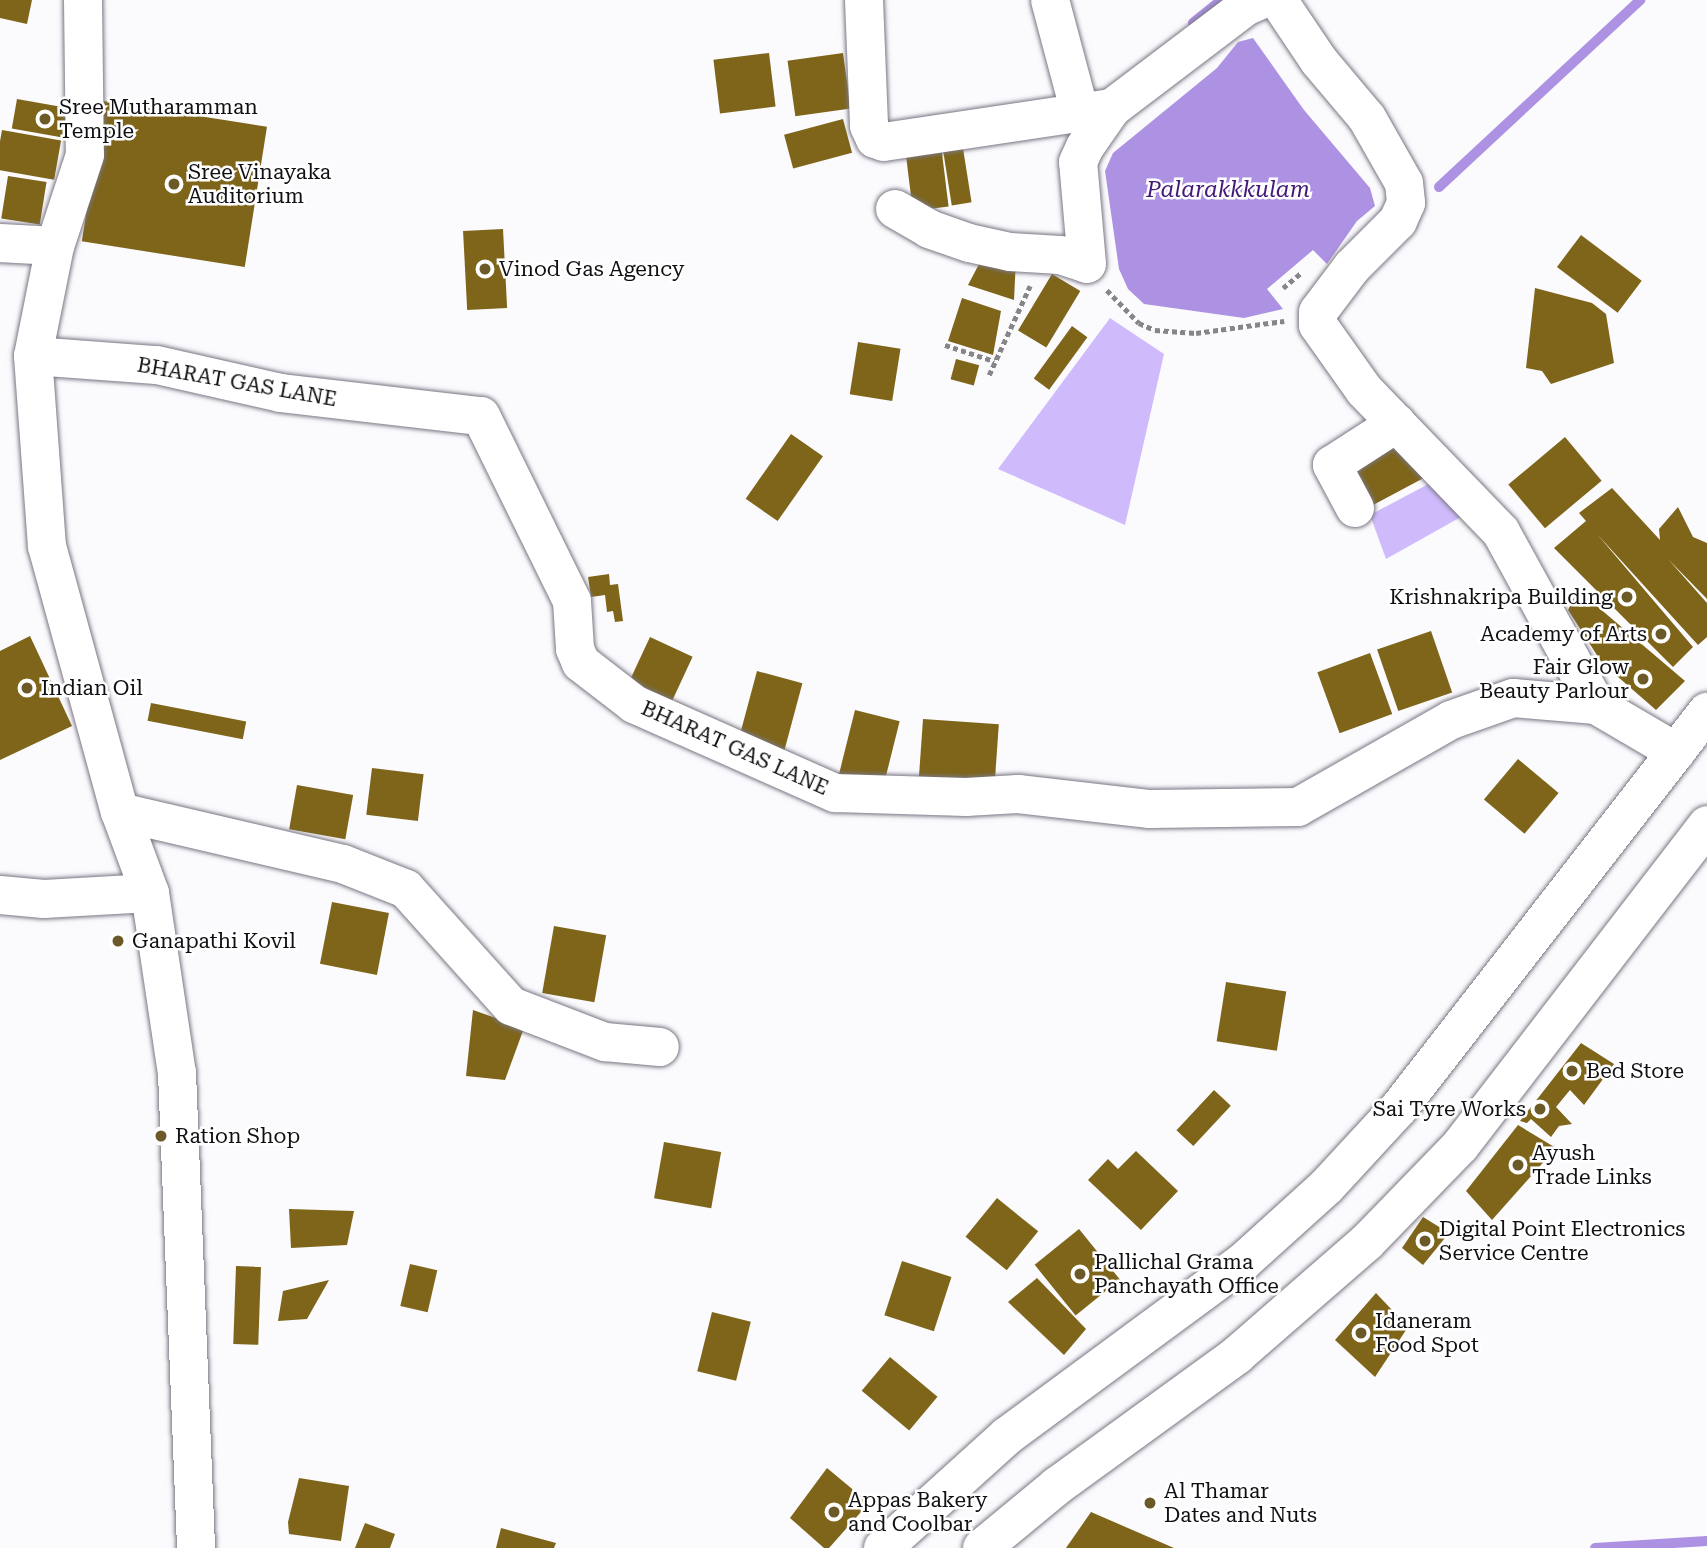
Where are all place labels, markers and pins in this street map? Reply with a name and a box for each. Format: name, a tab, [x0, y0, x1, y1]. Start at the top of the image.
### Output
place label: Sree Mutharamman Temple	[59, 94, 258, 144]
marker: Sree Mutharamman Temple	[37, 111, 53, 127]
place label: Sree Vinayaka Auditorium	[188, 159, 331, 209]
marker: Sree Vinayaka Auditorium	[166, 176, 182, 192]
place label: Vinod Gas Agency	[499, 256, 685, 282]
marker: Vinod Gas Agency	[477, 261, 493, 277]
place label: Krishnakripa Building	[1389, 584, 1613, 610]
marker: Krishnakripa Building	[1619, 589, 1635, 605]
place label: Academy of Arts	[1480, 621, 1647, 647]
marker: Academy of Arts	[1653, 626, 1669, 642]
place label: Fair Glow Beauty Parlour	[1479, 654, 1629, 704]
marker: Fair Glow Beauty Parlour	[1635, 671, 1651, 687]
place label: Indian Oil	[41, 675, 143, 701]
marker: Indian Oil	[19, 680, 35, 696]
place label: Ganapathi Kovil	[132, 928, 296, 954]
marker: Ganapathi Kovil	[110, 933, 126, 949]
place label: Bed Store	[1586, 1058, 1684, 1084]
marker: Bed Store	[1564, 1063, 1580, 1079]
place label: Sai Tyre Works	[1373, 1096, 1526, 1122]
marker: Sai Tyre Works	[1532, 1101, 1548, 1117]
place label: Ration Shop	[175, 1123, 300, 1149]
marker: Ration Shop	[153, 1128, 169, 1144]
place label: Ayush Trade Links	[1532, 1140, 1652, 1190]
marker: Ayush Trade Links	[1510, 1157, 1526, 1173]
place label: Digital Point Electronics Service Centre	[1439, 1216, 1685, 1266]
marker: Digital Point Electronics Service Centre	[1417, 1233, 1433, 1249]
place label: Pallichal Grama Panchayath Office	[1094, 1249, 1279, 1299]
marker: Pallichal Grama Panchayath Office	[1072, 1266, 1088, 1282]
place label: Idaneram Food Spot	[1375, 1308, 1479, 1358]
marker: Idaneram Food Spot	[1353, 1325, 1369, 1341]
place label: Al Thamar Dates and Nuts	[1164, 1478, 1317, 1528]
place label: Appas Bakery and Coolbar	[848, 1487, 988, 1537]
marker: Al Thamar Dates and Nuts	[1142, 1495, 1158, 1511]
marker: Appas Bakery and Coolbar	[826, 1504, 842, 1520]

